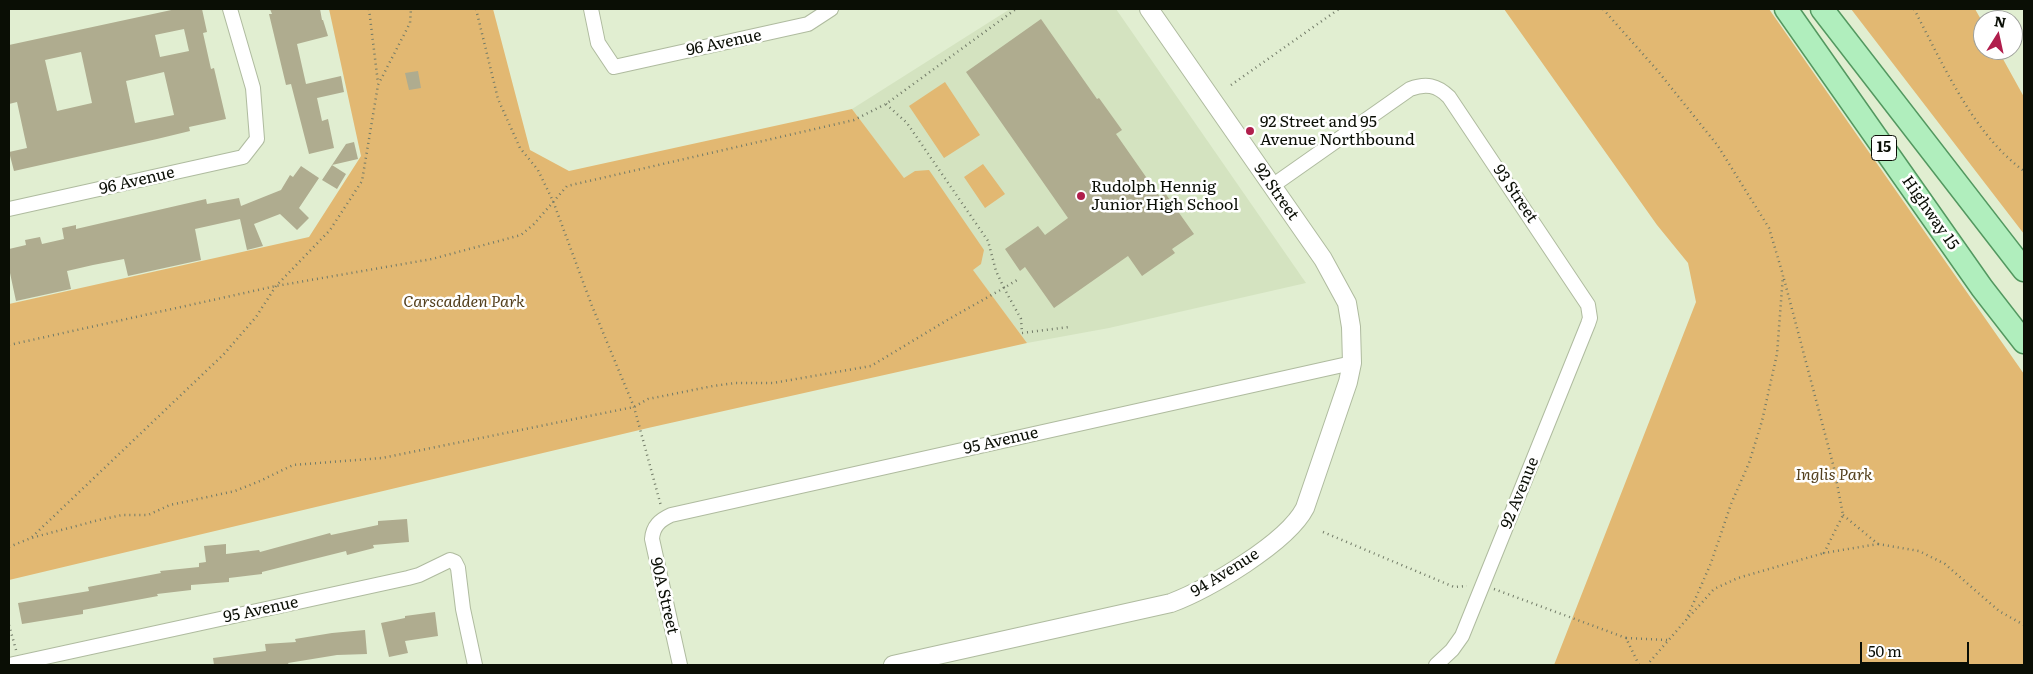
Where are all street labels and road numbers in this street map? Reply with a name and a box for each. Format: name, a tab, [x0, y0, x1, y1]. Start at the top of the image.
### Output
street label: 96 Avenue	[685, 26, 763, 60]
road number: 15	[1872, 136, 1896, 160]
street label: 92 Street	[1249, 160, 1303, 224]
street label: 93 Street	[1489, 161, 1541, 227]
street label: 96 Avenue	[98, 163, 176, 199]
street label: Highway 15	[1897, 172, 1963, 254]
street label: 95 Avenue	[962, 423, 1040, 459]
street label: 92 Avenue	[1497, 454, 1543, 532]
street label: 94 Avenue	[1187, 545, 1263, 601]
street label: 90A Street	[646, 556, 682, 636]
street label: 95 Avenue	[222, 593, 300, 627]

